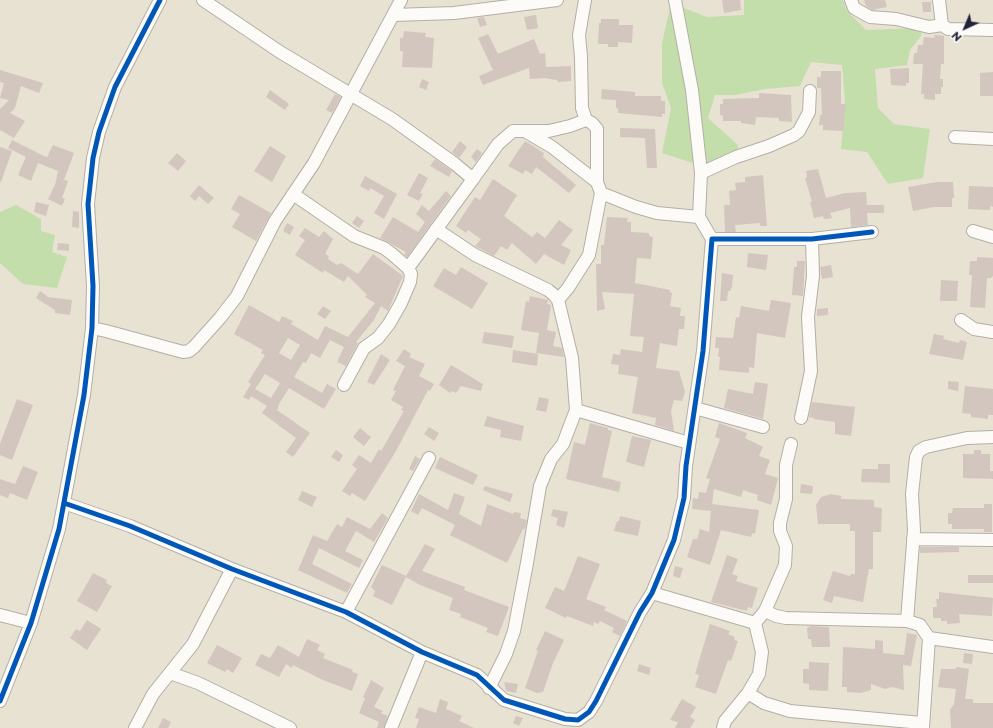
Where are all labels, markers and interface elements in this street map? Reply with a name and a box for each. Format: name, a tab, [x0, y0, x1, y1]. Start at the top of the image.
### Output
north arrow	[945, 8, 985, 48]
text: N	[947, 28, 965, 46]

